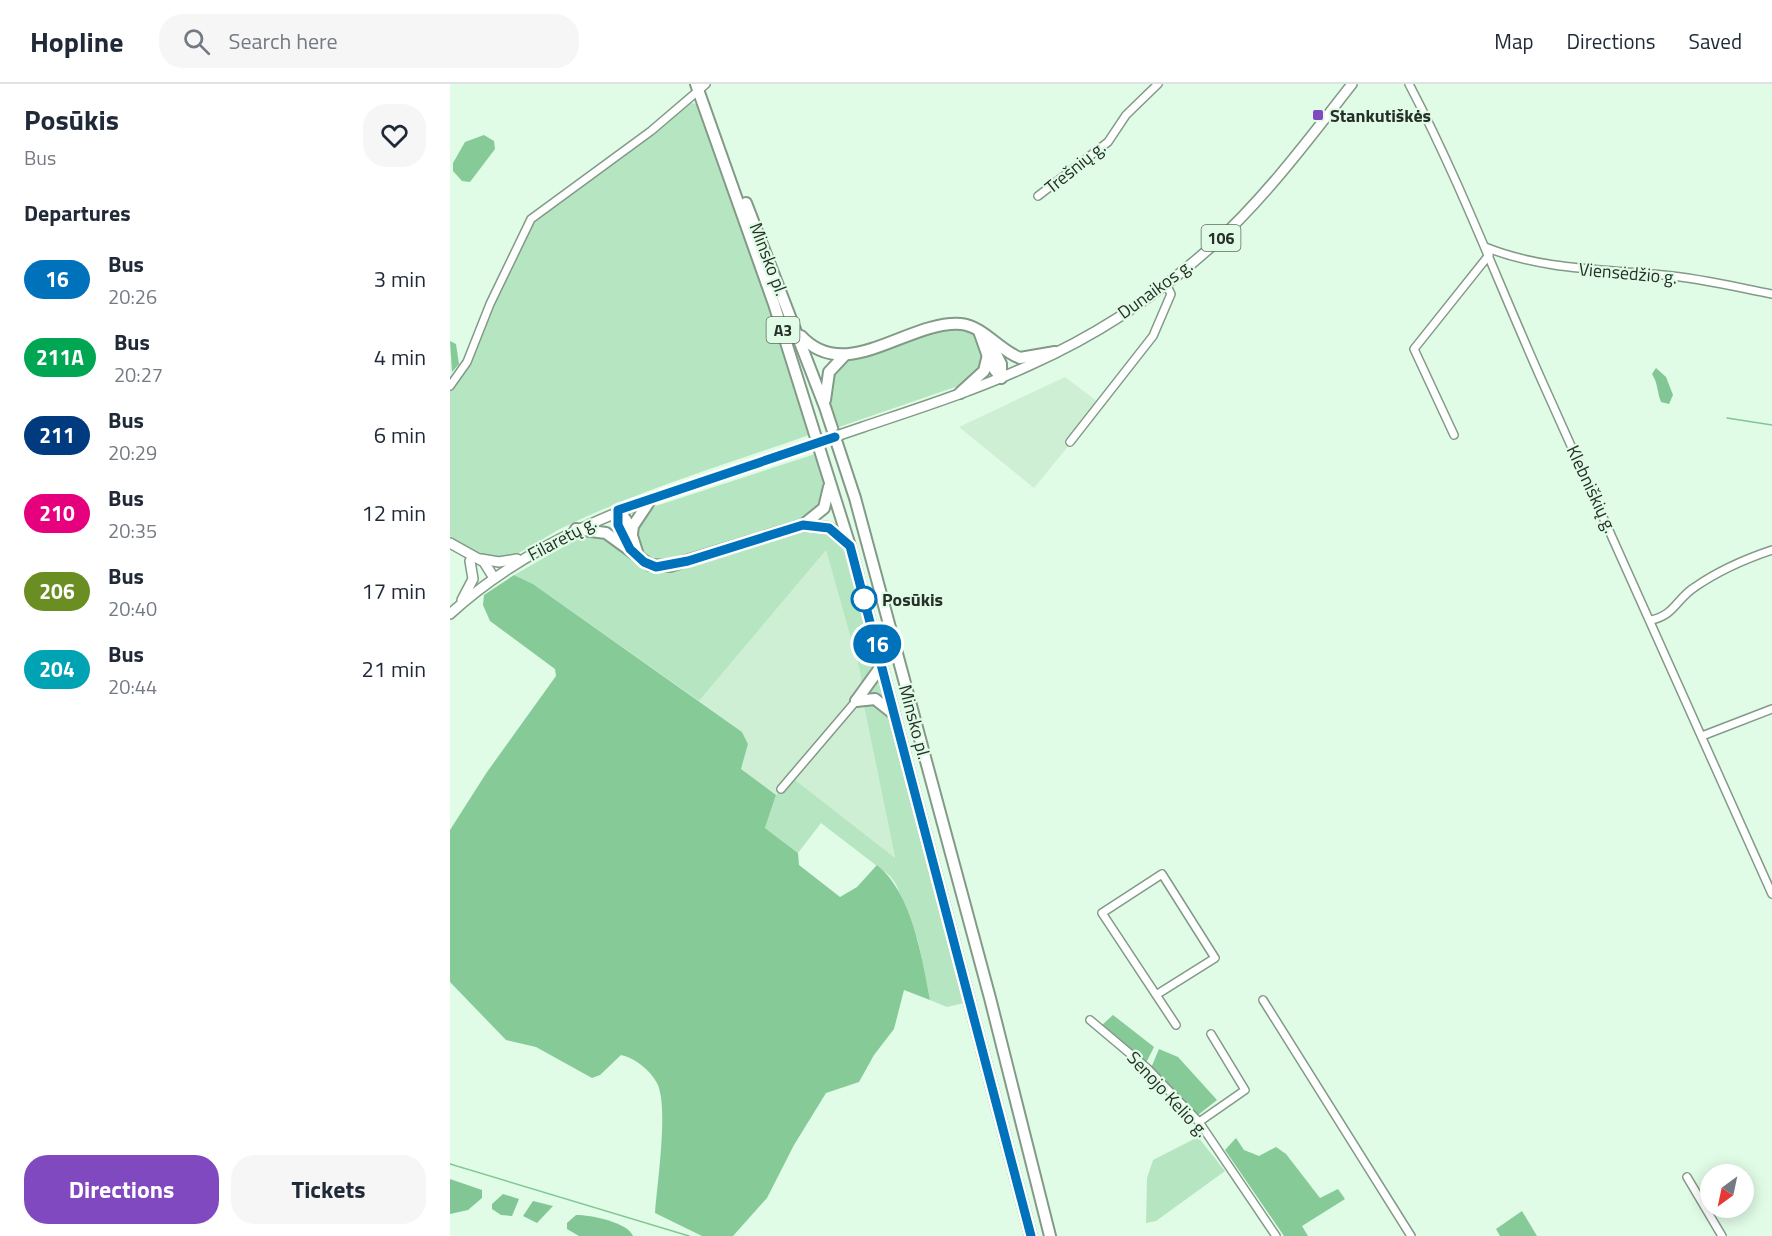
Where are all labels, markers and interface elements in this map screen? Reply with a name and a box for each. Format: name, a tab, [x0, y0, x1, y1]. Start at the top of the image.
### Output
search box	[159, 14, 579, 68]
text: Hopline	[30, 20, 123, 63]
text: Search here	[228, 24, 338, 58]
icon: search	[180, 25, 213, 58]
text: Map	[1494, 25, 1534, 57]
text: Directions	[1567, 25, 1656, 57]
text: Saved	[1689, 25, 1742, 57]
text: Posūkis	[24, 98, 119, 141]
place label: Stankutiškės	[1330, 102, 1431, 129]
button: heart	[363, 104, 426, 167]
marker: Stankutiškės	[1311, 108, 1325, 122]
street label: Trešnių g.	[1039, 134, 1111, 200]
text: Bus	[24, 142, 56, 173]
text: Departures	[24, 196, 131, 230]
street label: Minsko pl.	[743, 218, 795, 300]
road number: 106	[1202, 225, 1240, 251]
text: Bus	[108, 247, 144, 281]
street label: Dunaikos g.	[1112, 252, 1198, 326]
street label: Viensėdžio g.	[1578, 255, 1678, 291]
text: 3 min	[374, 262, 426, 296]
text: 16	[45, 263, 69, 295]
text: 20:26	[108, 281, 157, 312]
road number: A3	[766, 317, 800, 343]
text: Bus	[114, 325, 150, 359]
text: 4 min	[374, 340, 426, 374]
text: 211A	[36, 341, 84, 373]
text: 20:27	[114, 359, 163, 390]
text: Bus	[108, 403, 144, 437]
text: 6 min	[374, 418, 426, 452]
text: 211	[39, 419, 75, 451]
text: 20:29	[108, 437, 157, 468]
street label: Klebniškių g.	[1560, 441, 1624, 537]
text: Bus	[108, 481, 144, 515]
text: 12 min	[361, 496, 426, 530]
text: 210	[39, 497, 75, 529]
street label: Filaretų g.	[523, 509, 601, 567]
text: 20:35	[108, 515, 157, 546]
text: Bus	[108, 559, 144, 593]
text: 17 min	[361, 574, 426, 608]
text: 206	[39, 575, 75, 607]
marker: Posūkis	[851, 586, 877, 612]
place label: Posūkis	[882, 586, 943, 613]
text: 20:40	[108, 593, 157, 624]
line badge: 16	[850, 624, 904, 664]
text: 16	[865, 628, 889, 660]
text: Bus	[108, 637, 144, 671]
text: 21 min	[361, 652, 426, 686]
text: 204	[39, 653, 75, 685]
text: 20:44	[108, 671, 157, 702]
street label: Minsko pl.	[892, 682, 938, 762]
street label: Senojo Kelio g.	[1121, 1045, 1215, 1143]
button: Directions	[24, 1155, 219, 1224]
button: Tickets	[231, 1155, 426, 1224]
north arrow	[1700, 1164, 1754, 1218]
map controls	[1700, 1164, 1754, 1218]

